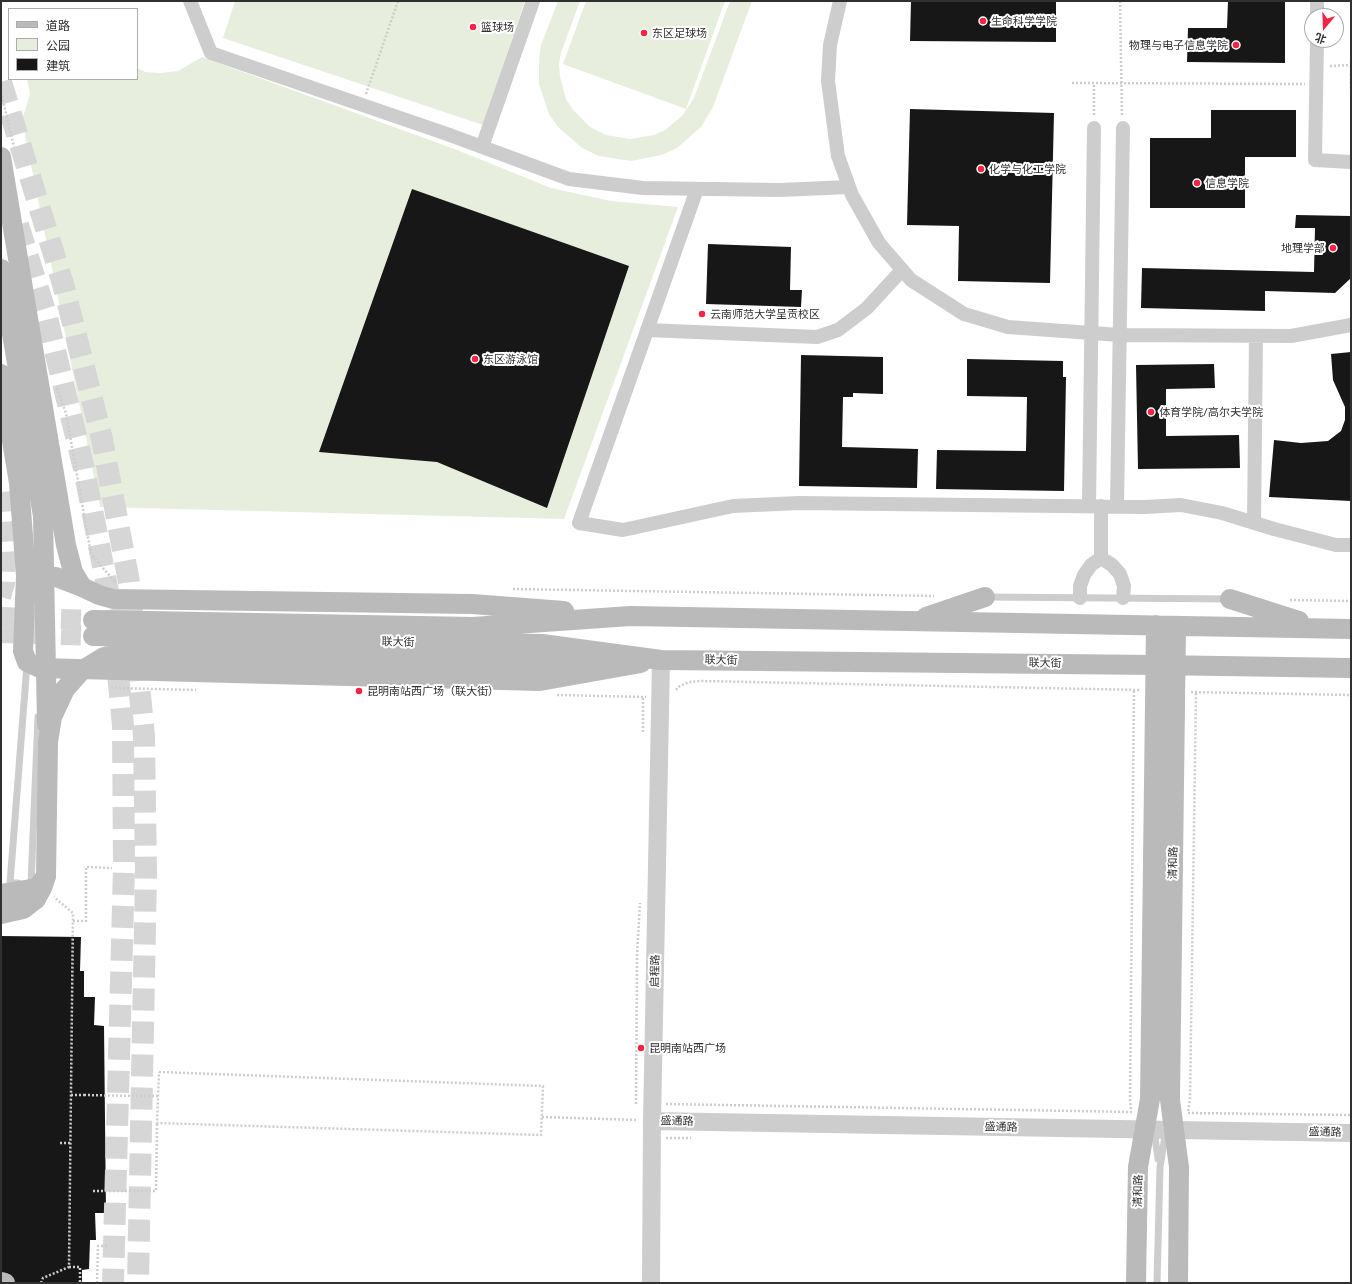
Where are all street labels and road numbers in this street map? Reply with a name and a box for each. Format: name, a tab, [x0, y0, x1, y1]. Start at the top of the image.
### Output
street label: 联大街	[381, 635, 415, 649]
street label: 联大街	[704, 653, 738, 667]
street label: 联大街	[1028, 656, 1062, 670]
street label: 清和路	[1166, 846, 1180, 880]
street label: 启程路	[648, 954, 662, 988]
street label: 盛通路	[660, 1114, 694, 1128]
street label: 盛通路	[984, 1120, 1018, 1134]
street label: 盛通路	[1308, 1125, 1342, 1139]
street label: 清和路	[1131, 1174, 1145, 1208]

